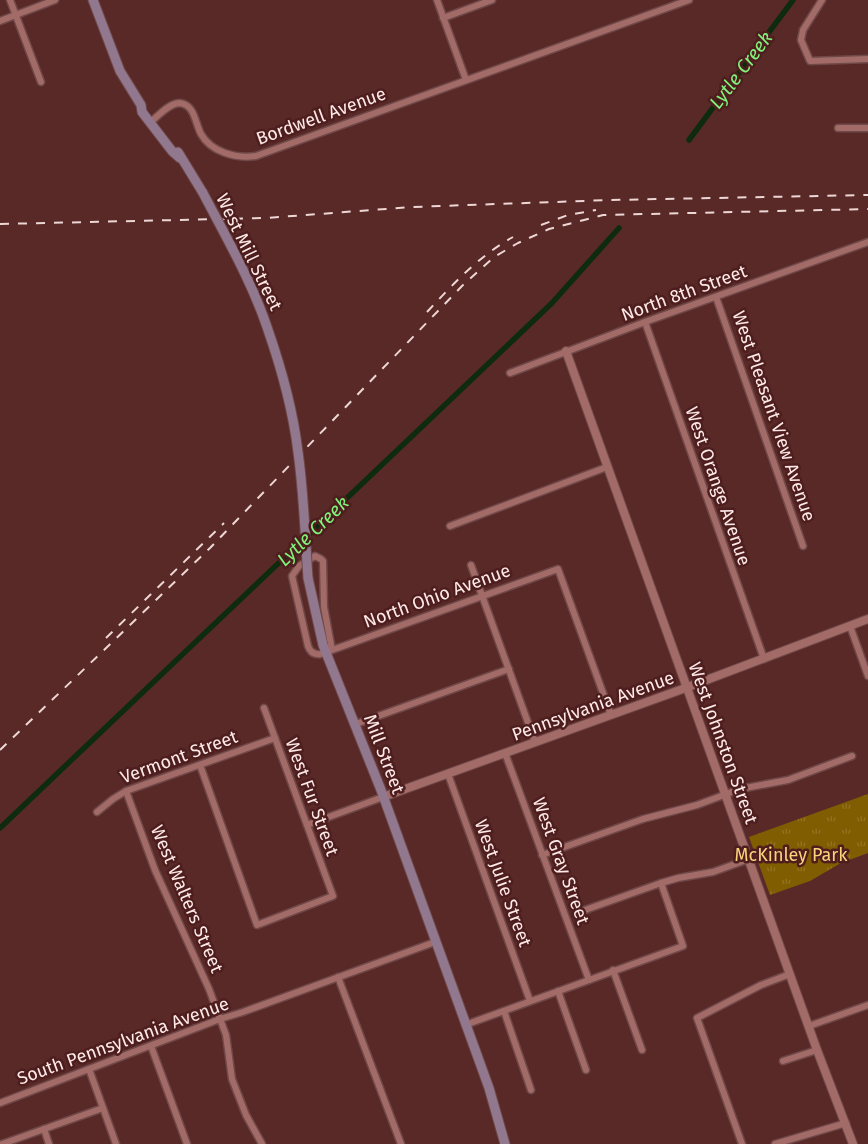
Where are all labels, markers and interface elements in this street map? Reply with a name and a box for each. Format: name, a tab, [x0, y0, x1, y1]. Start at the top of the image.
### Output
water label: Lytle Creek	[704, 27, 778, 113]
street label: Bordwell Avenue	[253, 82, 389, 150]
street label: West Mill Street	[211, 190, 287, 315]
street label: North 8th Street	[618, 260, 750, 326]
street label: West Pleasant View Avenue	[728, 308, 820, 524]
street label: West Orange Avenue	[680, 404, 756, 568]
water label: Lytle Creek	[272, 491, 354, 571]
street label: North Ohio Avenue	[361, 559, 513, 633]
street label: West Johnston Street	[683, 659, 763, 827]
street label: Pennsylvania Avenue	[509, 666, 677, 746]
street label: Mill Street	[359, 711, 409, 797]
street label: Vermont Street	[117, 725, 241, 788]
street label: West Fur Street	[281, 735, 344, 859]
street label: West Gray Street	[528, 794, 594, 928]
street label: West Julie Street	[470, 816, 536, 950]
street label: West Walters Street	[146, 822, 228, 977]
park label: McKinley Park	[735, 844, 848, 866]
street label: South Pennsylvania Avenue	[14, 992, 232, 1090]

